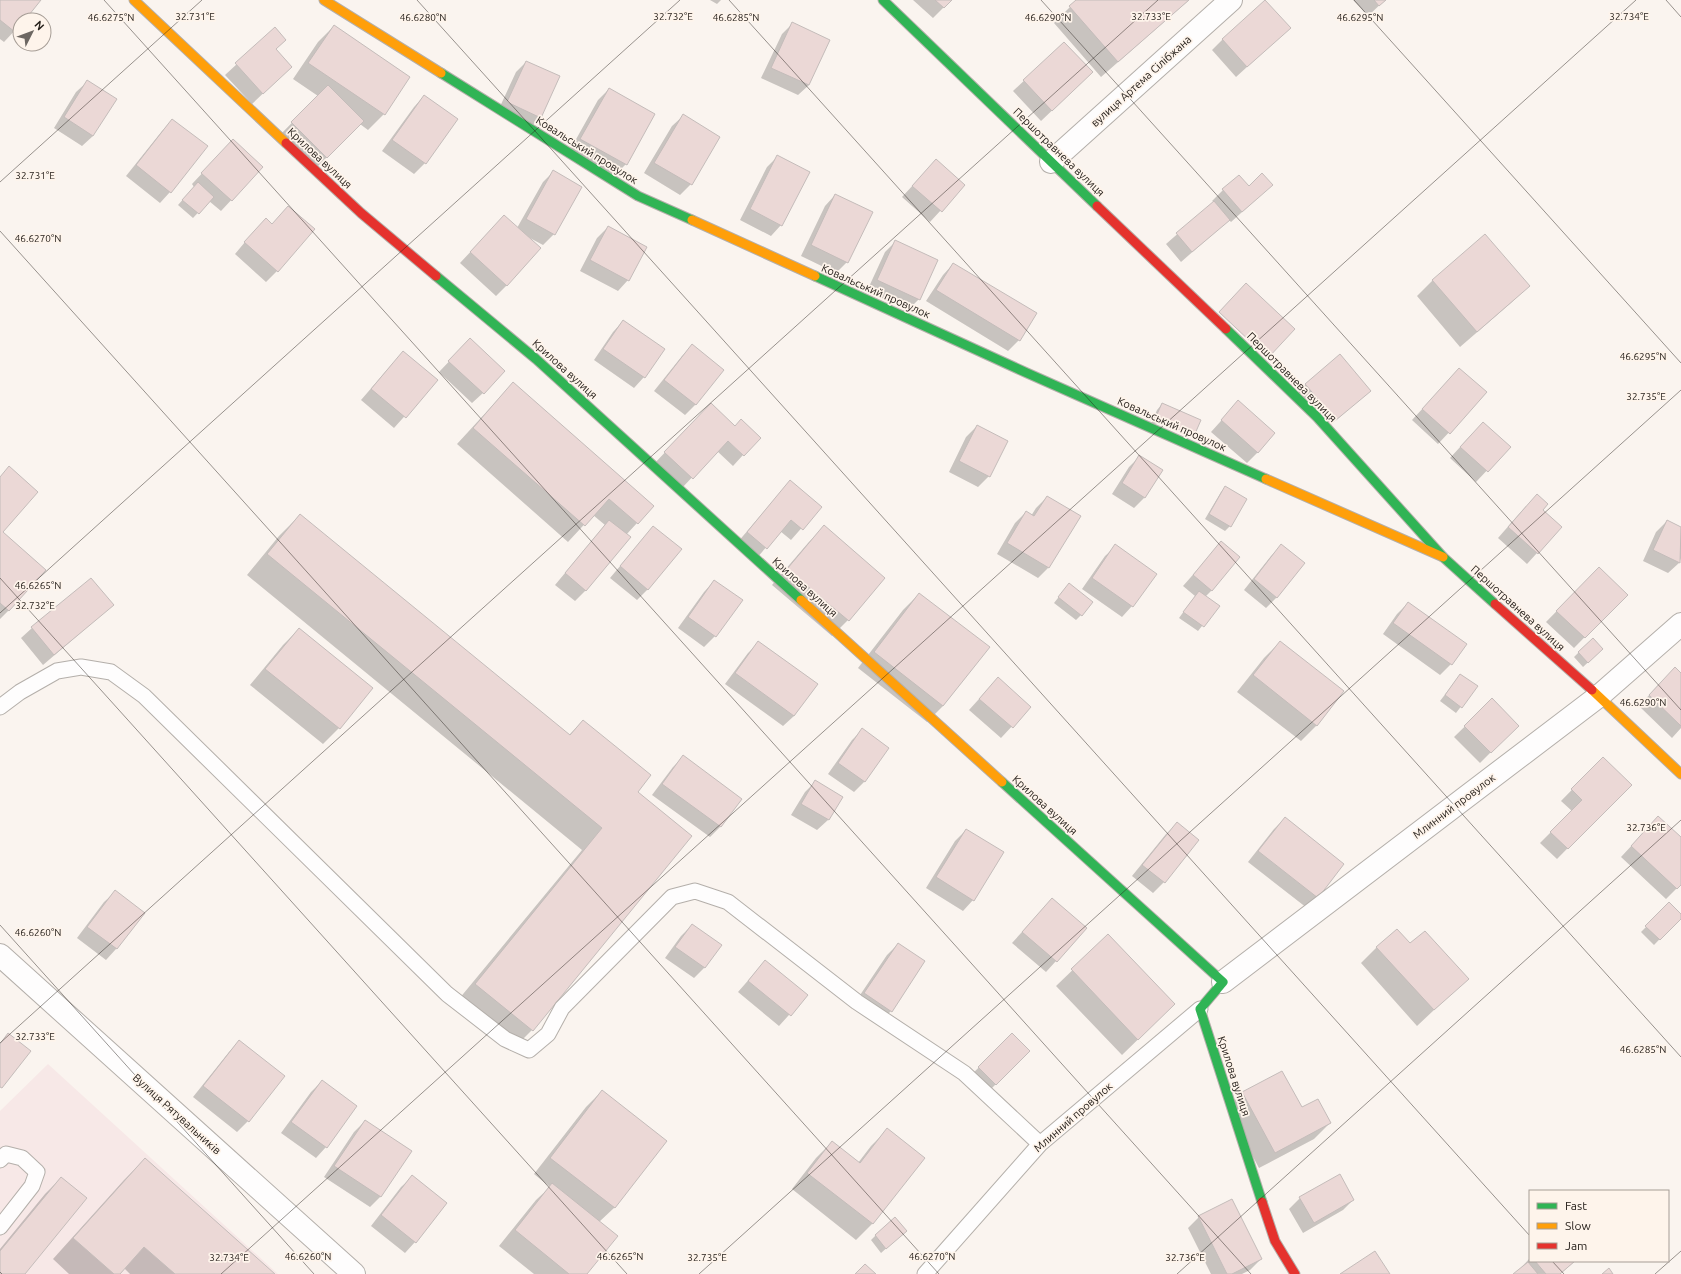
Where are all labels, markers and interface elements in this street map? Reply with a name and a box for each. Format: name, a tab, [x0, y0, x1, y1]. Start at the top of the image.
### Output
text: 32.731°E	[175, 11, 215, 22]
text: 32.732°E	[653, 11, 693, 22]
text: 32.733°E	[1131, 11, 1171, 22]
text: 32.734°E	[1609, 11, 1649, 22]
north arrow	[12, 12, 52, 52]
text: 46.6275°N	[88, 12, 134, 23]
text: 46.6280°N	[400, 12, 446, 23]
text: 46.6285°N	[713, 12, 759, 23]
text: 46.6290°N	[1025, 12, 1071, 23]
text: 46.6295°N	[1337, 12, 1383, 23]
text: N	[32, 18, 47, 32]
street label: вулиця Артема Сілібжана	[1089, 33, 1193, 129]
street label: Першотравнева вулиця	[1011, 105, 1107, 199]
street label: Ковальський провулок	[534, 114, 640, 186]
street label: Крилова вулиця	[285, 125, 355, 191]
text: 32.731°E	[15, 170, 55, 181]
text: 46.6270°N	[15, 233, 61, 244]
street label: Ковальський провулок	[820, 262, 933, 321]
street label: Першотравнева вулиця	[1245, 330, 1339, 424]
street label: Крилова вулиця	[530, 337, 600, 401]
text: 46.6295°N	[1620, 351, 1666, 362]
text: 32.735°E	[1626, 391, 1666, 402]
street label: Ковальський провулок	[1116, 395, 1229, 454]
street label: Крилова вулиця	[770, 555, 840, 619]
street label: Першотравнева вулиця	[1469, 563, 1567, 653]
text: 46.6265°N	[15, 580, 61, 591]
text: 32.732°E	[15, 600, 55, 611]
text: 46.6290°N	[1620, 697, 1666, 708]
street label: Млинний провулок	[1411, 771, 1498, 841]
street label: Крилова вулиця	[1010, 773, 1080, 837]
text: 32.736°E	[1626, 822, 1666, 833]
text: 46.6260°N	[15, 927, 61, 938]
text: 32.733°E	[15, 1031, 55, 1042]
street label: Крилова вулиця	[1215, 1035, 1253, 1117]
text: 46.6285°N	[1620, 1044, 1666, 1055]
street label: Вулиця Рятувальників	[131, 1071, 223, 1157]
street label: Млинний провулок	[1031, 1080, 1115, 1154]
legend	[1529, 1190, 1669, 1262]
text: Fast	[1565, 1199, 1587, 1212]
text: Slow	[1565, 1219, 1591, 1232]
text: Jam	[1565, 1239, 1587, 1252]
text: 46.6260°N	[285, 1251, 331, 1262]
text: 46.6265°N	[597, 1251, 643, 1262]
text: 46.6270°N	[909, 1251, 955, 1262]
text: 32.734°E	[209, 1252, 249, 1263]
text: 32.735°E	[687, 1252, 727, 1263]
text: 32.736°E	[1165, 1252, 1205, 1263]

